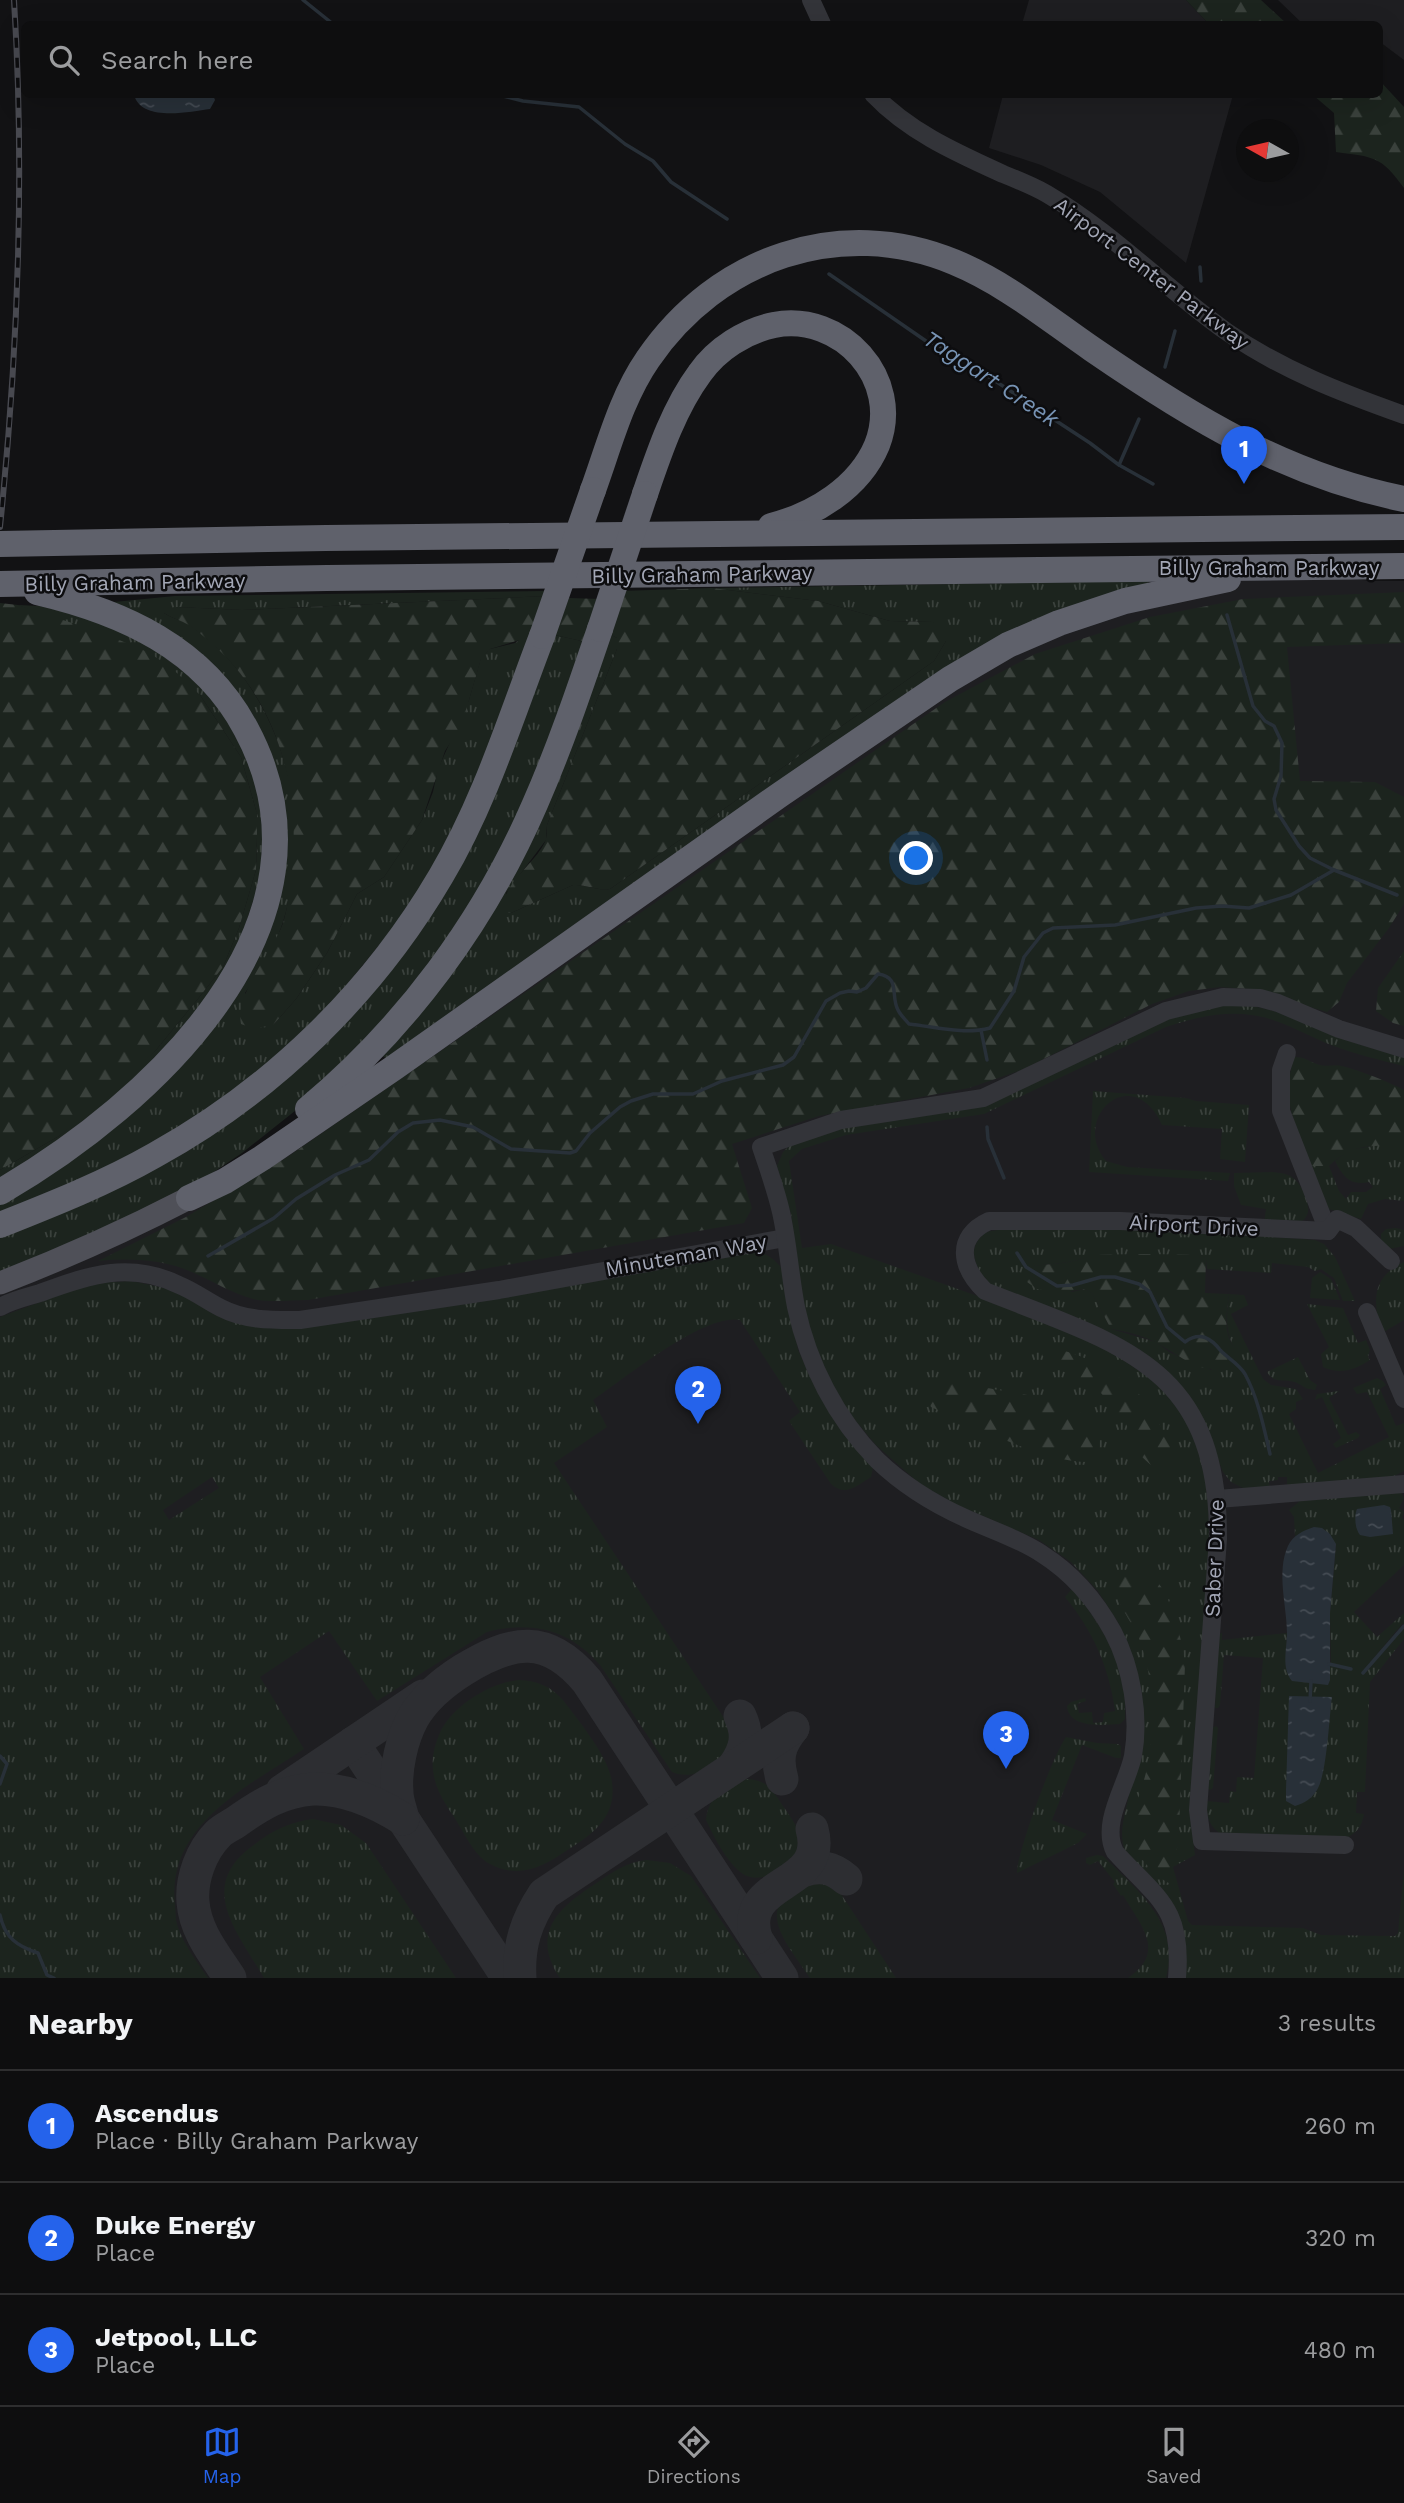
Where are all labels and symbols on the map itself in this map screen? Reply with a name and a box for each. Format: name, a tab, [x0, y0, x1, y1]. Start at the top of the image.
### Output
north arrow	[1236, 119, 1299, 182]
street label: Airport Center Parkway	[1050, 191, 1255, 355]
water label: Taggart Creek	[918, 325, 1065, 434]
pin: 1	[1221, 426, 1267, 484]
street label: Billy Graham Parkway	[1158, 555, 1380, 580]
street label: Billy Graham Parkway	[591, 560, 813, 588]
street label: Billy Graham Parkway	[24, 568, 246, 596]
your location	[899, 841, 933, 875]
street label: Airport Drive	[1128, 1209, 1260, 1241]
street label: Minuteman Way	[603, 1228, 769, 1281]
pin: 2	[675, 1366, 721, 1424]
street label: Saber Drive	[1199, 1499, 1229, 1617]
pin: 3	[983, 1711, 1029, 1769]

